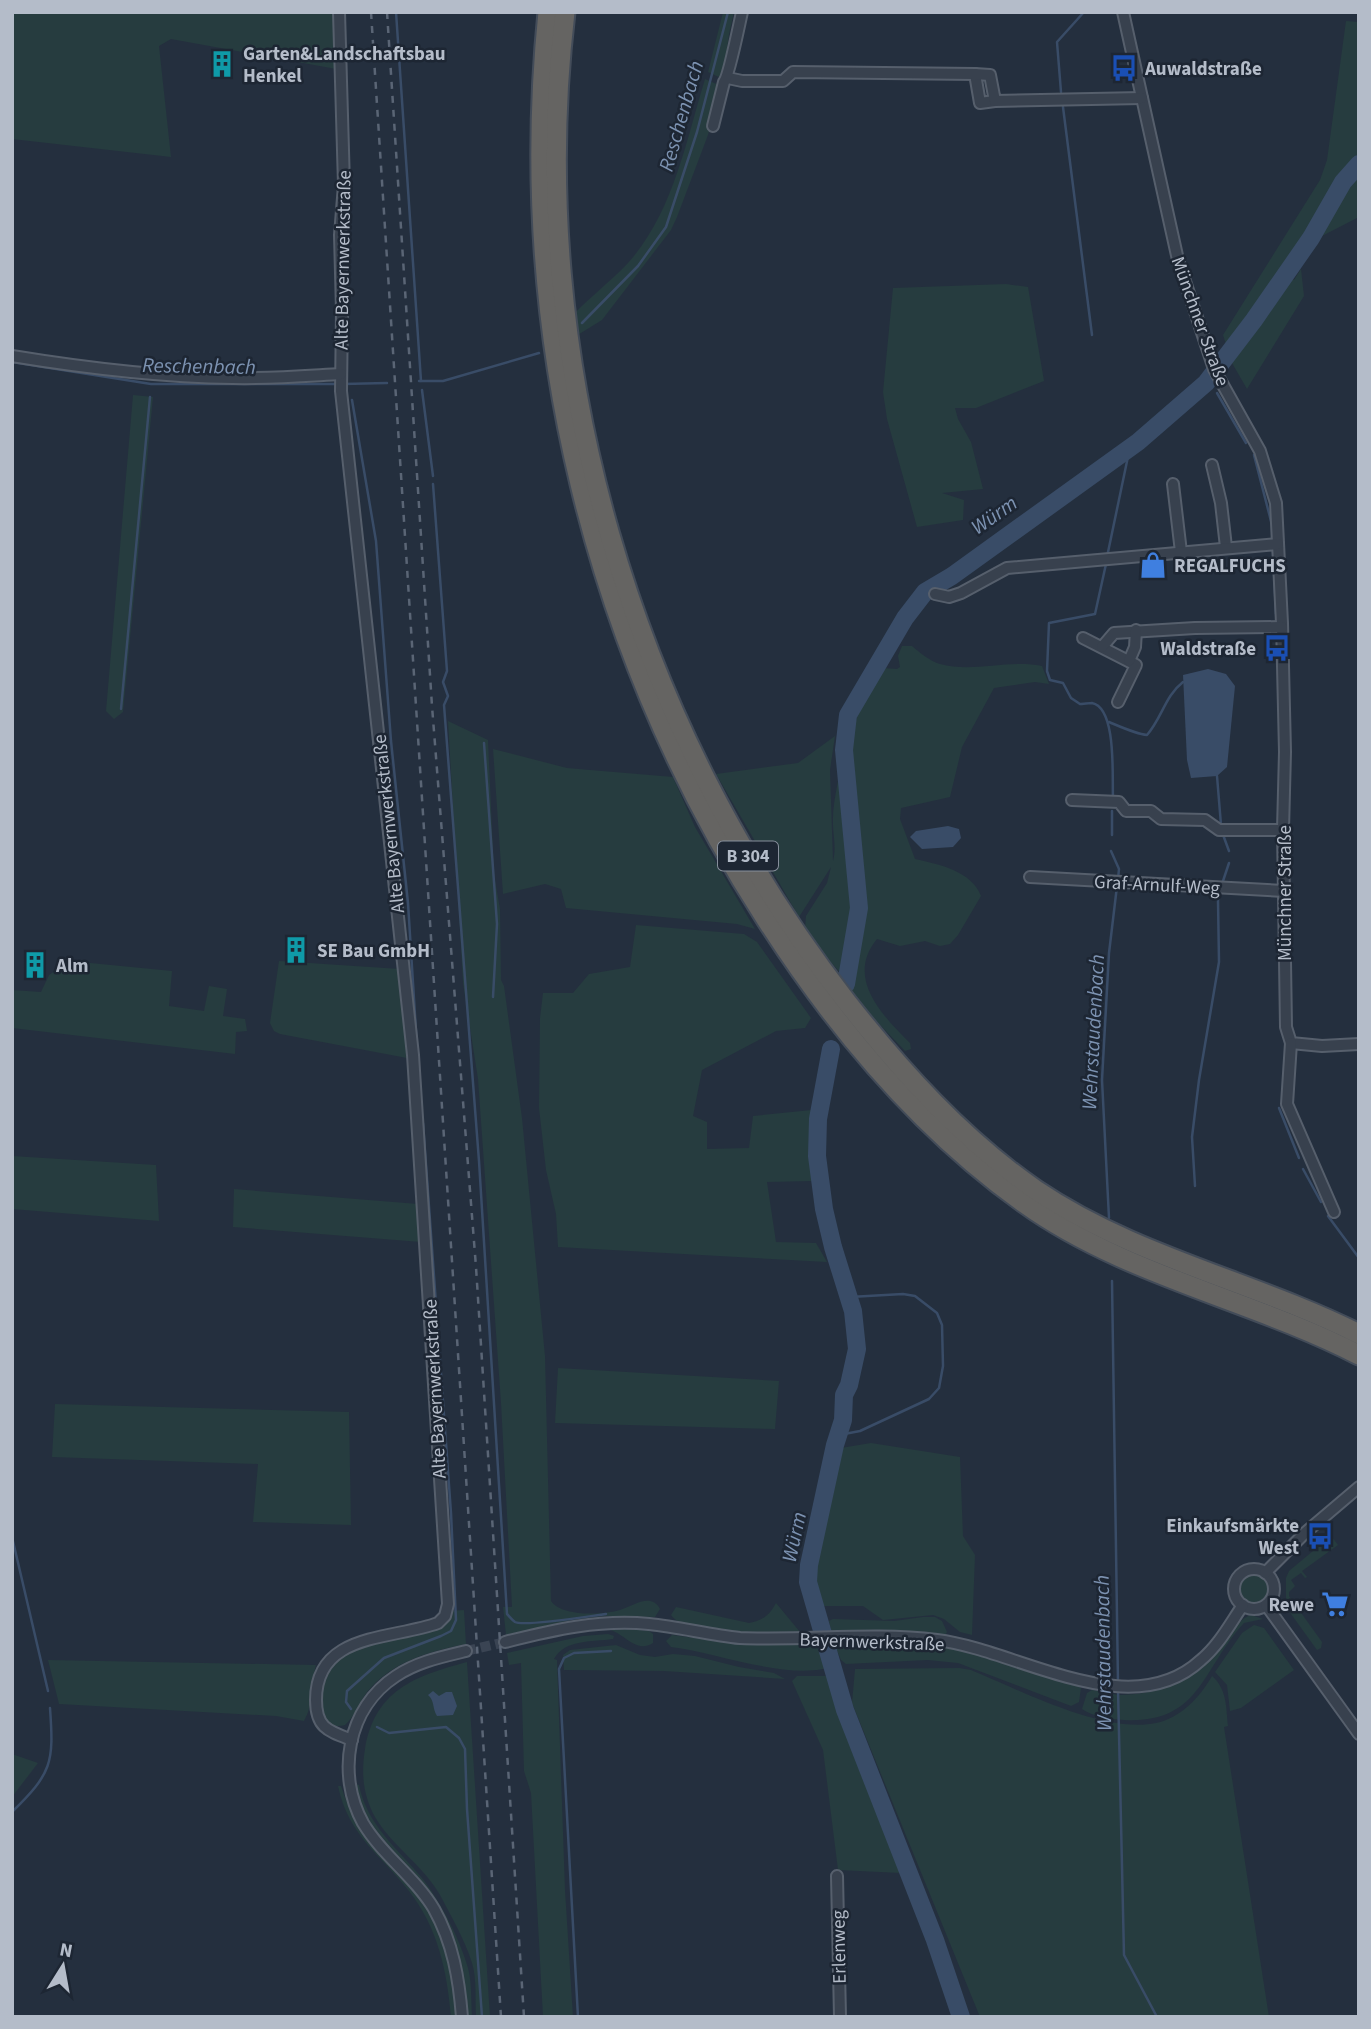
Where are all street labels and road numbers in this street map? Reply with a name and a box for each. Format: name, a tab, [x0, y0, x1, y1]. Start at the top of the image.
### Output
street label: Alte Bayernwerkstraße	[328, 170, 359, 350]
street label: Münchner Straße	[1164, 253, 1236, 390]
street label: Alte Bayernwerkstraße	[367, 733, 412, 915]
street label: Münchner Straße	[1272, 825, 1299, 961]
road number: B 304	[718, 842, 778, 870]
street label: Graf-Arnulf-Weg	[1093, 869, 1221, 902]
street label: Alte Bayernwerkstraße	[417, 1299, 454, 1479]
street label: Bayernwerkstraße	[799, 1626, 945, 1659]
street label: Erlenweg	[825, 1909, 854, 1984]

